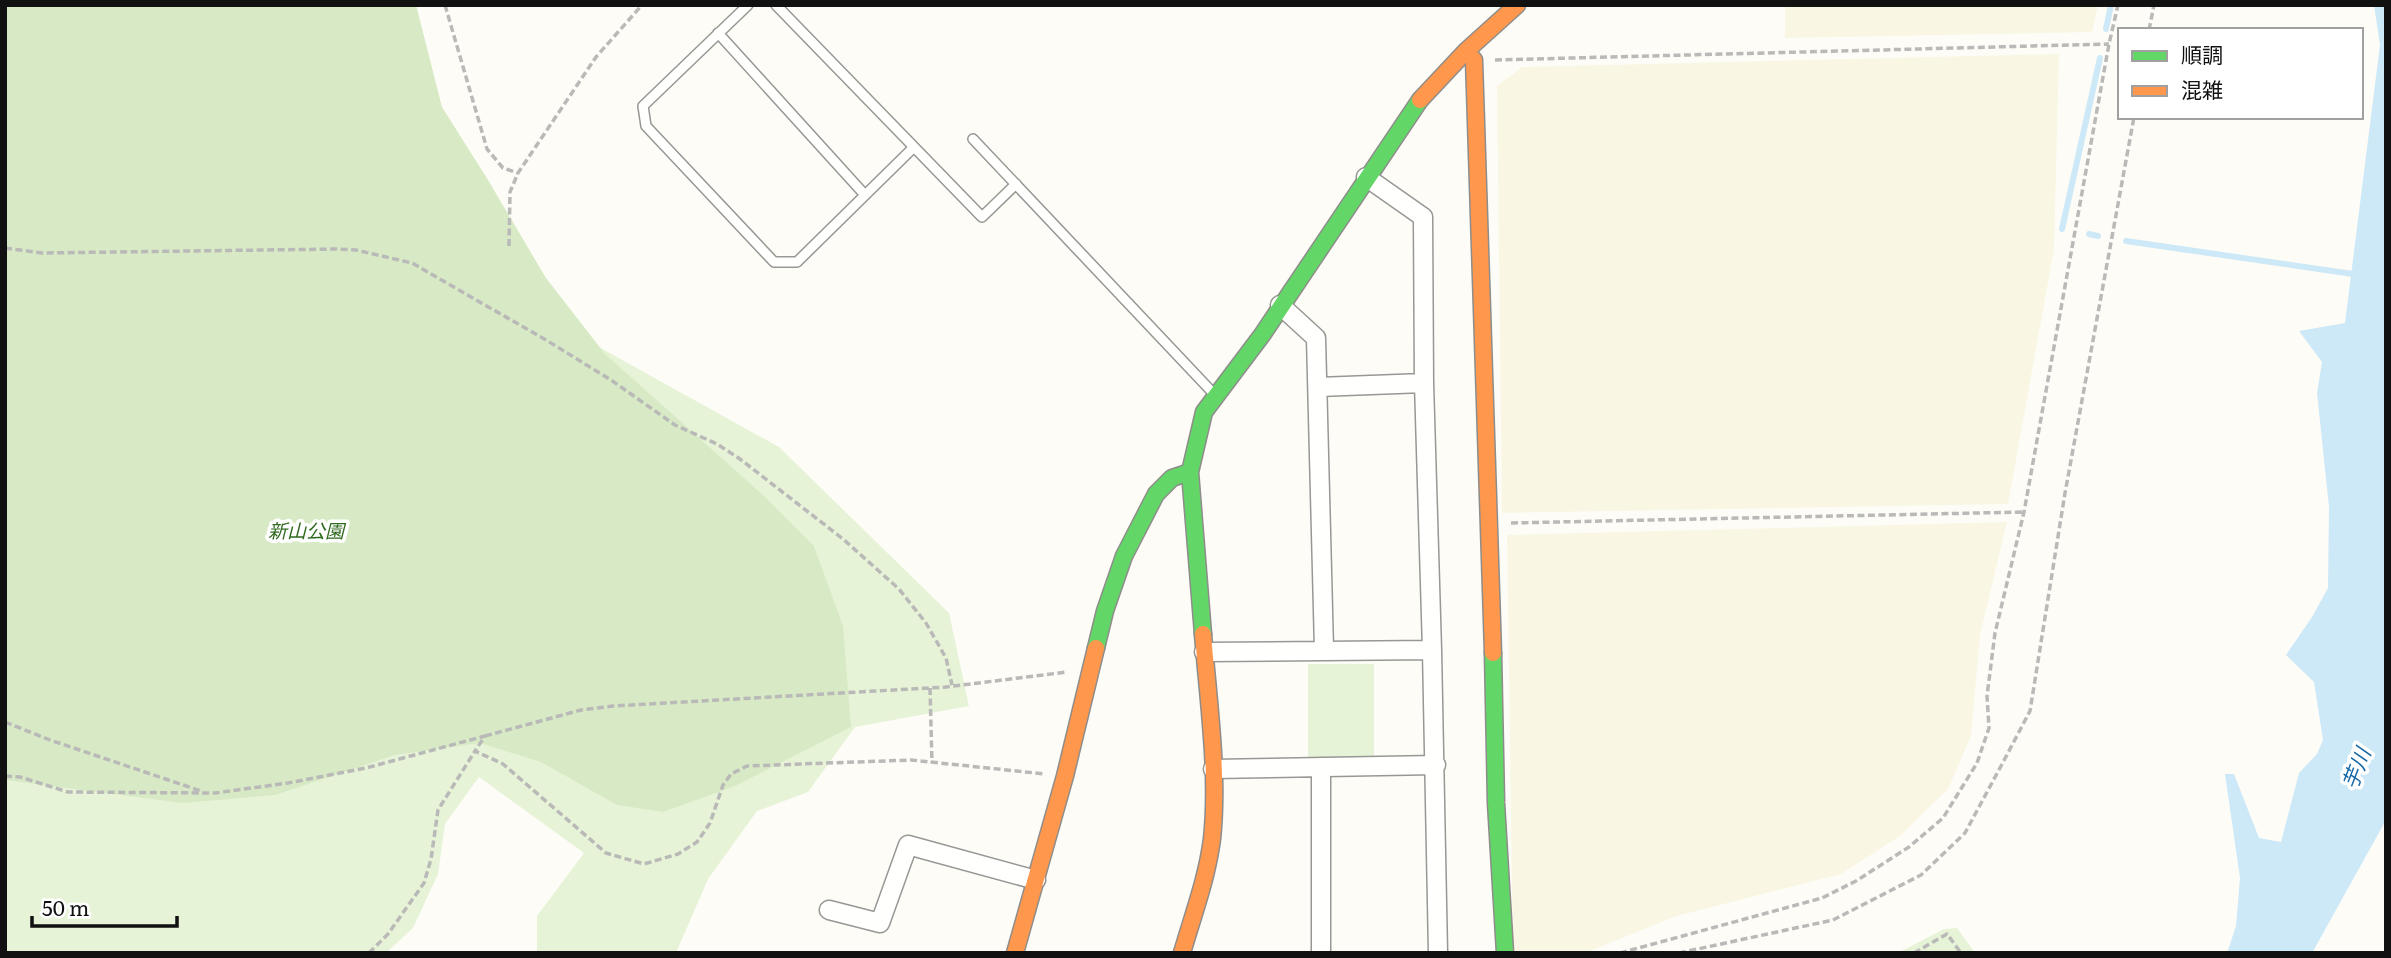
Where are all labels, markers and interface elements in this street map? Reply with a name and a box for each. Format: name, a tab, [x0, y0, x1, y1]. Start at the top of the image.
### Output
legend	[2118, 28, 2363, 119]
text: 順調	[2181, 38, 2223, 69]
text: 混雑	[2181, 73, 2223, 104]
park label: 新山公園	[268, 516, 347, 544]
water label: 芋川	[2333, 741, 2377, 793]
scale bar	[32, 884, 177, 928]
text: 50 m	[42, 891, 89, 922]

